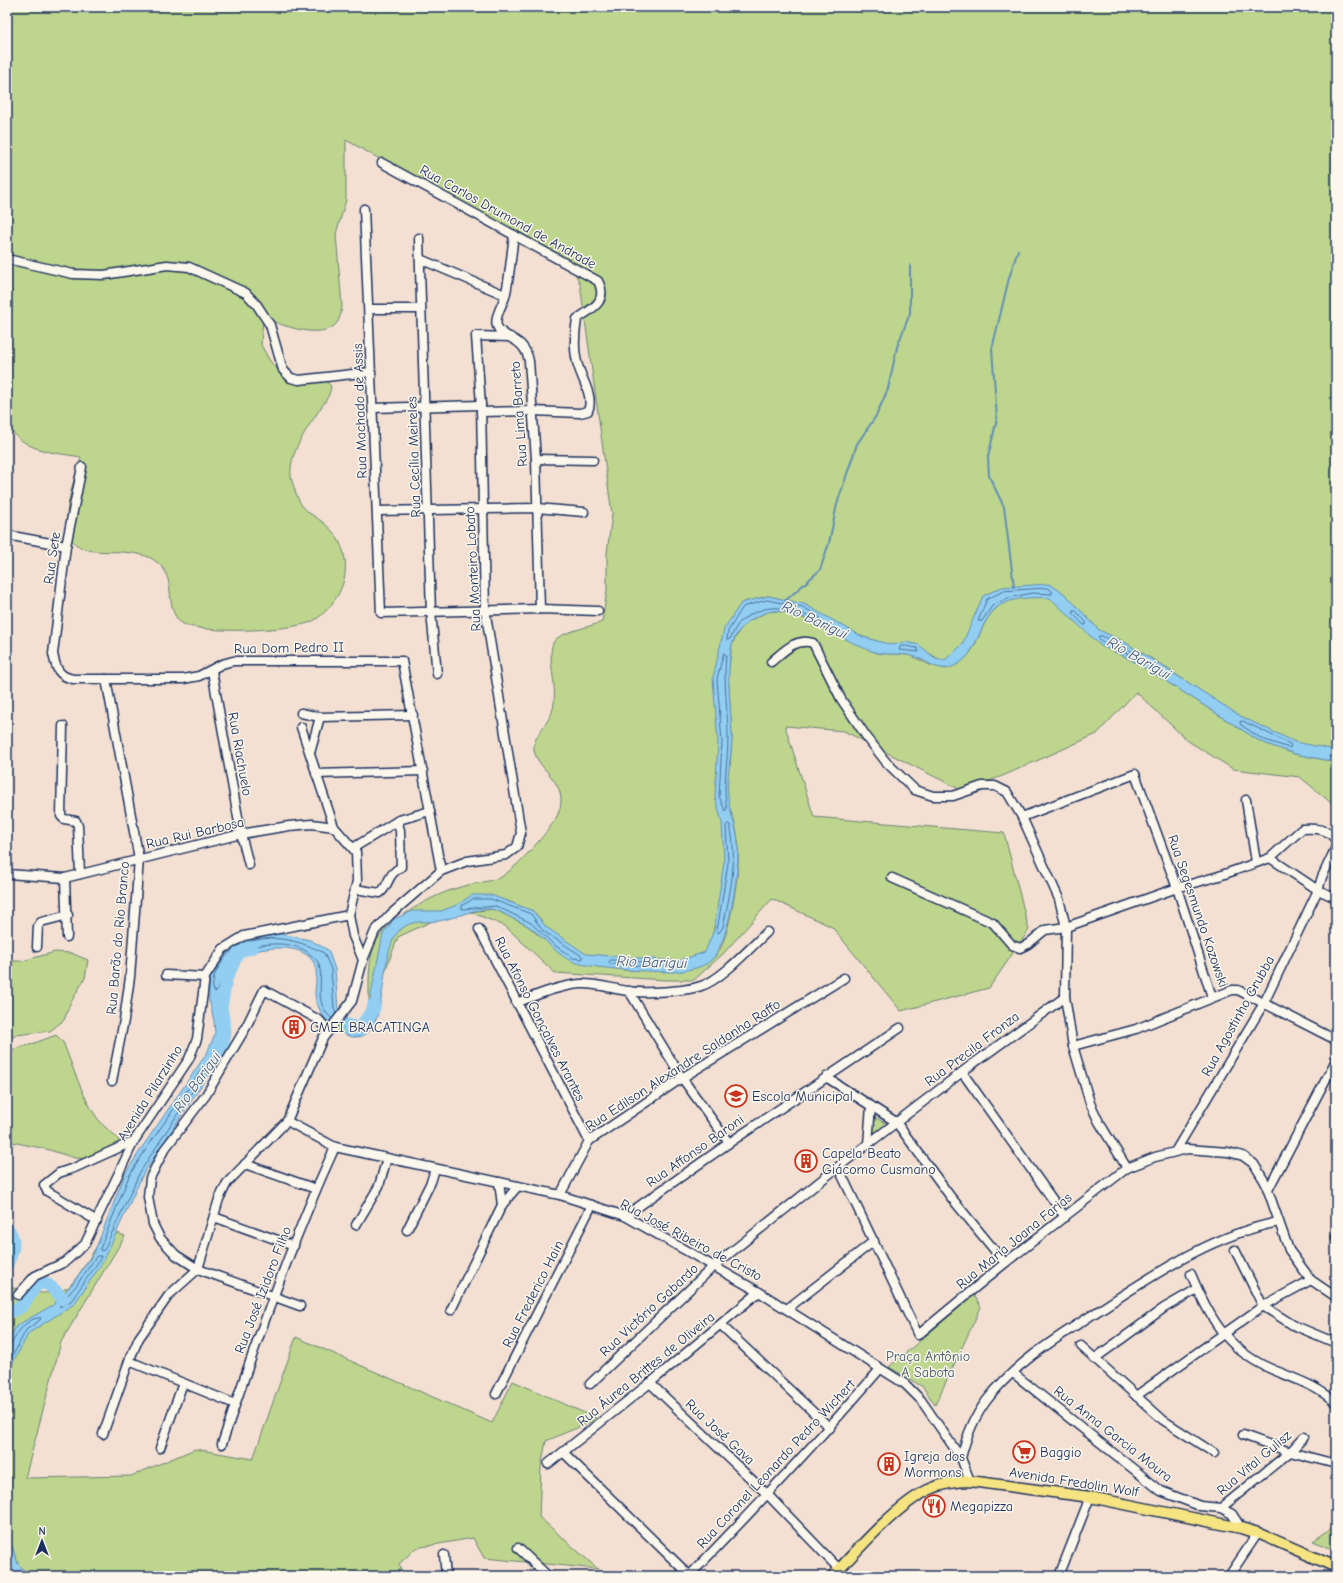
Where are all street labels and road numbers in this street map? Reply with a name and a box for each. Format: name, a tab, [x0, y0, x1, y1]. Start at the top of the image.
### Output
street label: Rua Carlos Drumond de Andrade	[417, 161, 599, 273]
street label: Rua Machado de Assis	[349, 343, 371, 479]
street label: Rua Lima Barreto	[507, 361, 531, 467]
street label: Rua Cecília Meireles	[403, 396, 425, 518]
street label: Rua Monteiro Lobato	[461, 506, 485, 632]
street label: Rua Sete	[40, 531, 64, 585]
street label: Rua Dom Pedro II	[234, 639, 344, 657]
street label: Rua Riachuelo	[224, 711, 256, 797]
street label: Rua Rui Barbosa	[144, 813, 246, 853]
street label: Rua Segesmundo Kozowski	[1164, 832, 1232, 990]
street label: Rua Barão do Rio Branco	[103, 861, 133, 1015]
street label: Rua Afonso Gonçalves Arantes	[491, 934, 589, 1104]
street label: Rua Agostinho Grubba	[1198, 953, 1278, 1079]
street label: Rua Edilson Alexandre Saldanha Raffo	[582, 995, 784, 1135]
street label: Rua Precila Fronza	[921, 1008, 1023, 1090]
street label: Avenida Pilarzinho	[114, 1042, 186, 1144]
street label: Rua Affonso Baroni	[643, 1111, 747, 1191]
street label: Rua Maria Joana Farias	[953, 1189, 1075, 1293]
street label: Rua José Ribeiro de Cristo	[617, 1195, 765, 1285]
street label: Rua José Izidoro Filho	[231, 1224, 295, 1356]
street label: Rua Frederico Hain	[499, 1238, 567, 1350]
street label: Rua Victório Gabardo	[596, 1260, 702, 1360]
street label: Rua Áurea Brittes de Oliveira	[574, 1308, 718, 1430]
street label: Rua Coronel Leonardo Pedro Wichert	[693, 1375, 859, 1552]
street label: Rua Anna Garcia Moura	[1050, 1382, 1176, 1486]
street label: Rua José Gava	[682, 1396, 758, 1468]
street label: Rua Vital Gulisz	[1213, 1427, 1295, 1499]
street label: Avenida Fredolin Wolf	[1008, 1463, 1141, 1501]

